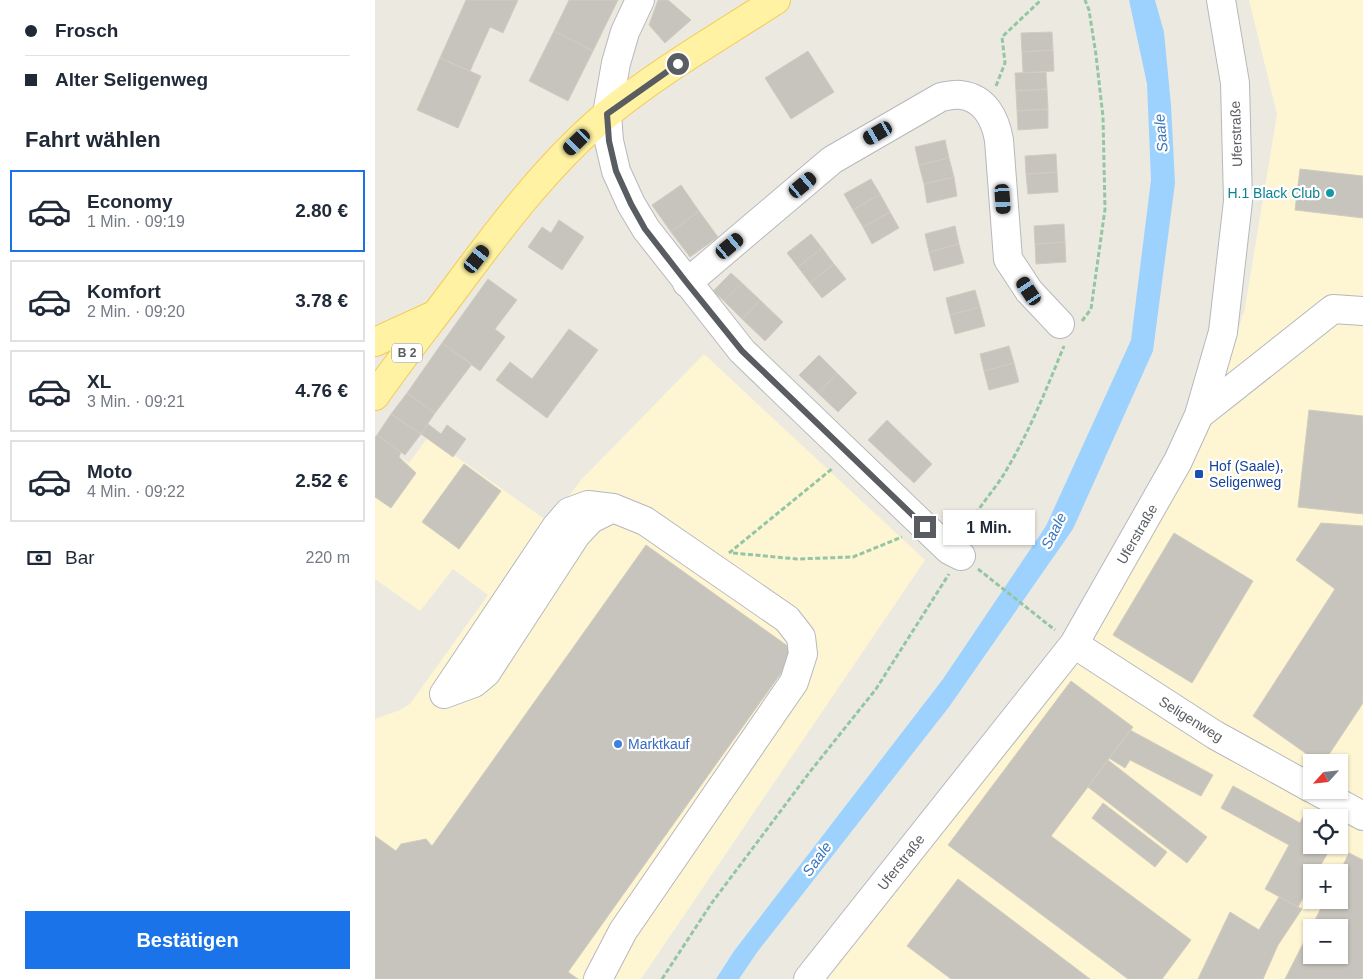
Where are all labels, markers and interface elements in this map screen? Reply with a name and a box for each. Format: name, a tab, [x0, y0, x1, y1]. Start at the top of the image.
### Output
text: Frosch	[55, 20, 118, 41]
route start	[667, 53, 689, 75]
text: Alter Seligenweg	[55, 69, 208, 90]
street label: Uferstraße	[1227, 100, 1245, 167]
water label: Saale	[1150, 113, 1171, 153]
car	[861, 119, 894, 147]
car	[561, 126, 593, 158]
text: Fahrt wählen	[25, 127, 161, 152]
car	[786, 170, 819, 200]
car	[994, 184, 1011, 214]
place label: H.1 Black Club	[1227, 185, 1320, 201]
marker: H.1 Black Club	[1324, 187, 1336, 199]
icon: car	[27, 189, 72, 234]
text: Economy	[87, 191, 173, 212]
text: 2.80 €	[295, 200, 348, 221]
text: 1 Min. · 09:19	[87, 213, 185, 230]
car	[713, 231, 746, 261]
car	[461, 243, 492, 275]
car	[1014, 274, 1043, 308]
icon: car	[27, 279, 72, 324]
text: Komfort	[87, 281, 161, 302]
text: 3.78 €	[295, 290, 348, 311]
text: 2 Min. · 09:20	[87, 303, 185, 320]
road number: B 2	[392, 343, 422, 362]
icon: car	[27, 369, 72, 414]
text: XL	[87, 371, 111, 392]
text: 4.76 €	[295, 380, 348, 401]
text: 3 Min. · 09:21	[87, 393, 185, 410]
place label: Hof (Saale), Seligenweg	[1209, 458, 1284, 490]
icon: car	[27, 459, 72, 504]
text: Moto	[87, 461, 132, 482]
marker: Hof (Saale), Seligenweg	[1193, 468, 1205, 480]
text: 2.52 €	[295, 470, 348, 491]
text: 4 Min. · 09:22	[87, 483, 185, 500]
street label: Uferstraße	[1114, 501, 1161, 567]
callout: 1 Min.	[943, 510, 1035, 544]
water label: Saale	[1037, 510, 1070, 552]
route end	[914, 516, 936, 538]
text: 1 Min.	[966, 519, 1012, 536]
icon: cash	[25, 544, 53, 572]
text: Bar	[65, 547, 95, 568]
text: 220 m	[306, 549, 350, 566]
street label: Seligenweg	[1156, 693, 1226, 745]
place label: Marktkauf	[628, 736, 690, 752]
marker: Marktkauf	[612, 738, 624, 750]
north arrow	[1303, 754, 1347, 799]
map controls	[1303, 754, 1348, 964]
button: locate	[1303, 809, 1348, 854]
street label: Uferstraße	[874, 831, 928, 893]
water label: Saale	[798, 838, 835, 879]
button: +	[1303, 864, 1348, 909]
button: Bestätigen	[25, 911, 350, 969]
button: −	[1303, 919, 1348, 964]

